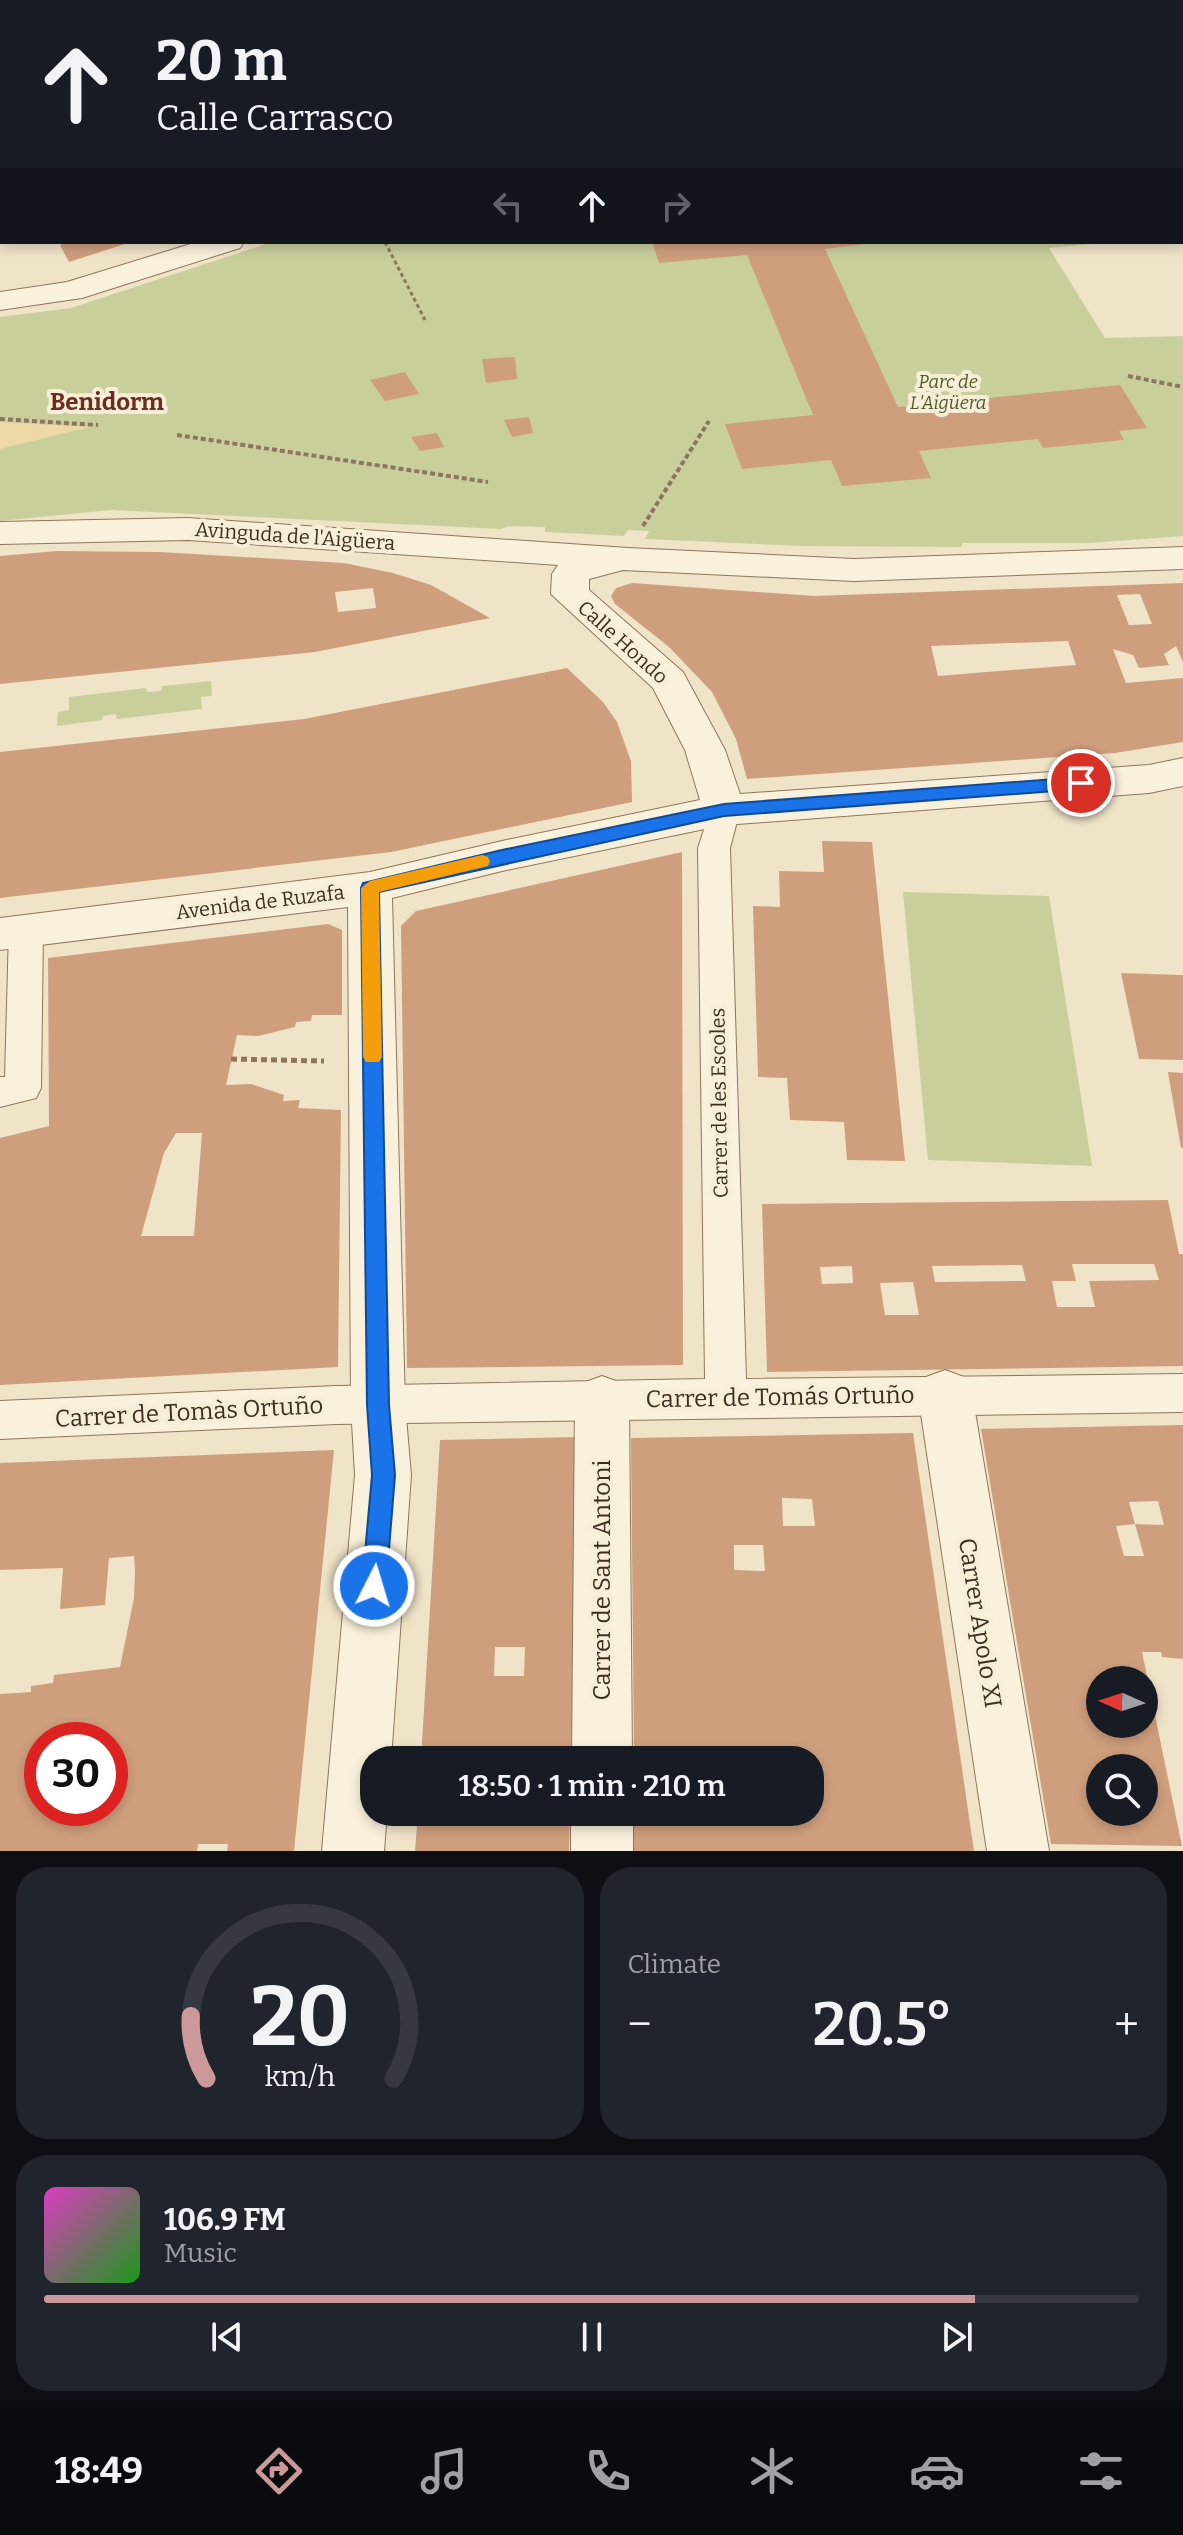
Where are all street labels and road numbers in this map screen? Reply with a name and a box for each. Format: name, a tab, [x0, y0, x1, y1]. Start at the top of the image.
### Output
street label: Avinguda de l'Aigüera	[194, 517, 396, 555]
street label: Calle Hondo	[573, 595, 673, 689]
street label: Avenida de Ruzafa	[174, 880, 346, 924]
street label: Carrer de les Escoles	[705, 1008, 733, 1198]
street label: Carrer de Tomás Ortuño	[645, 1381, 915, 1413]
street label: Carrer de Tomàs Ortuño	[54, 1391, 324, 1433]
street label: Carrer de Sant Antoni	[588, 1459, 616, 1701]
street label: Carrer Apolo XI	[953, 1536, 1007, 1710]

